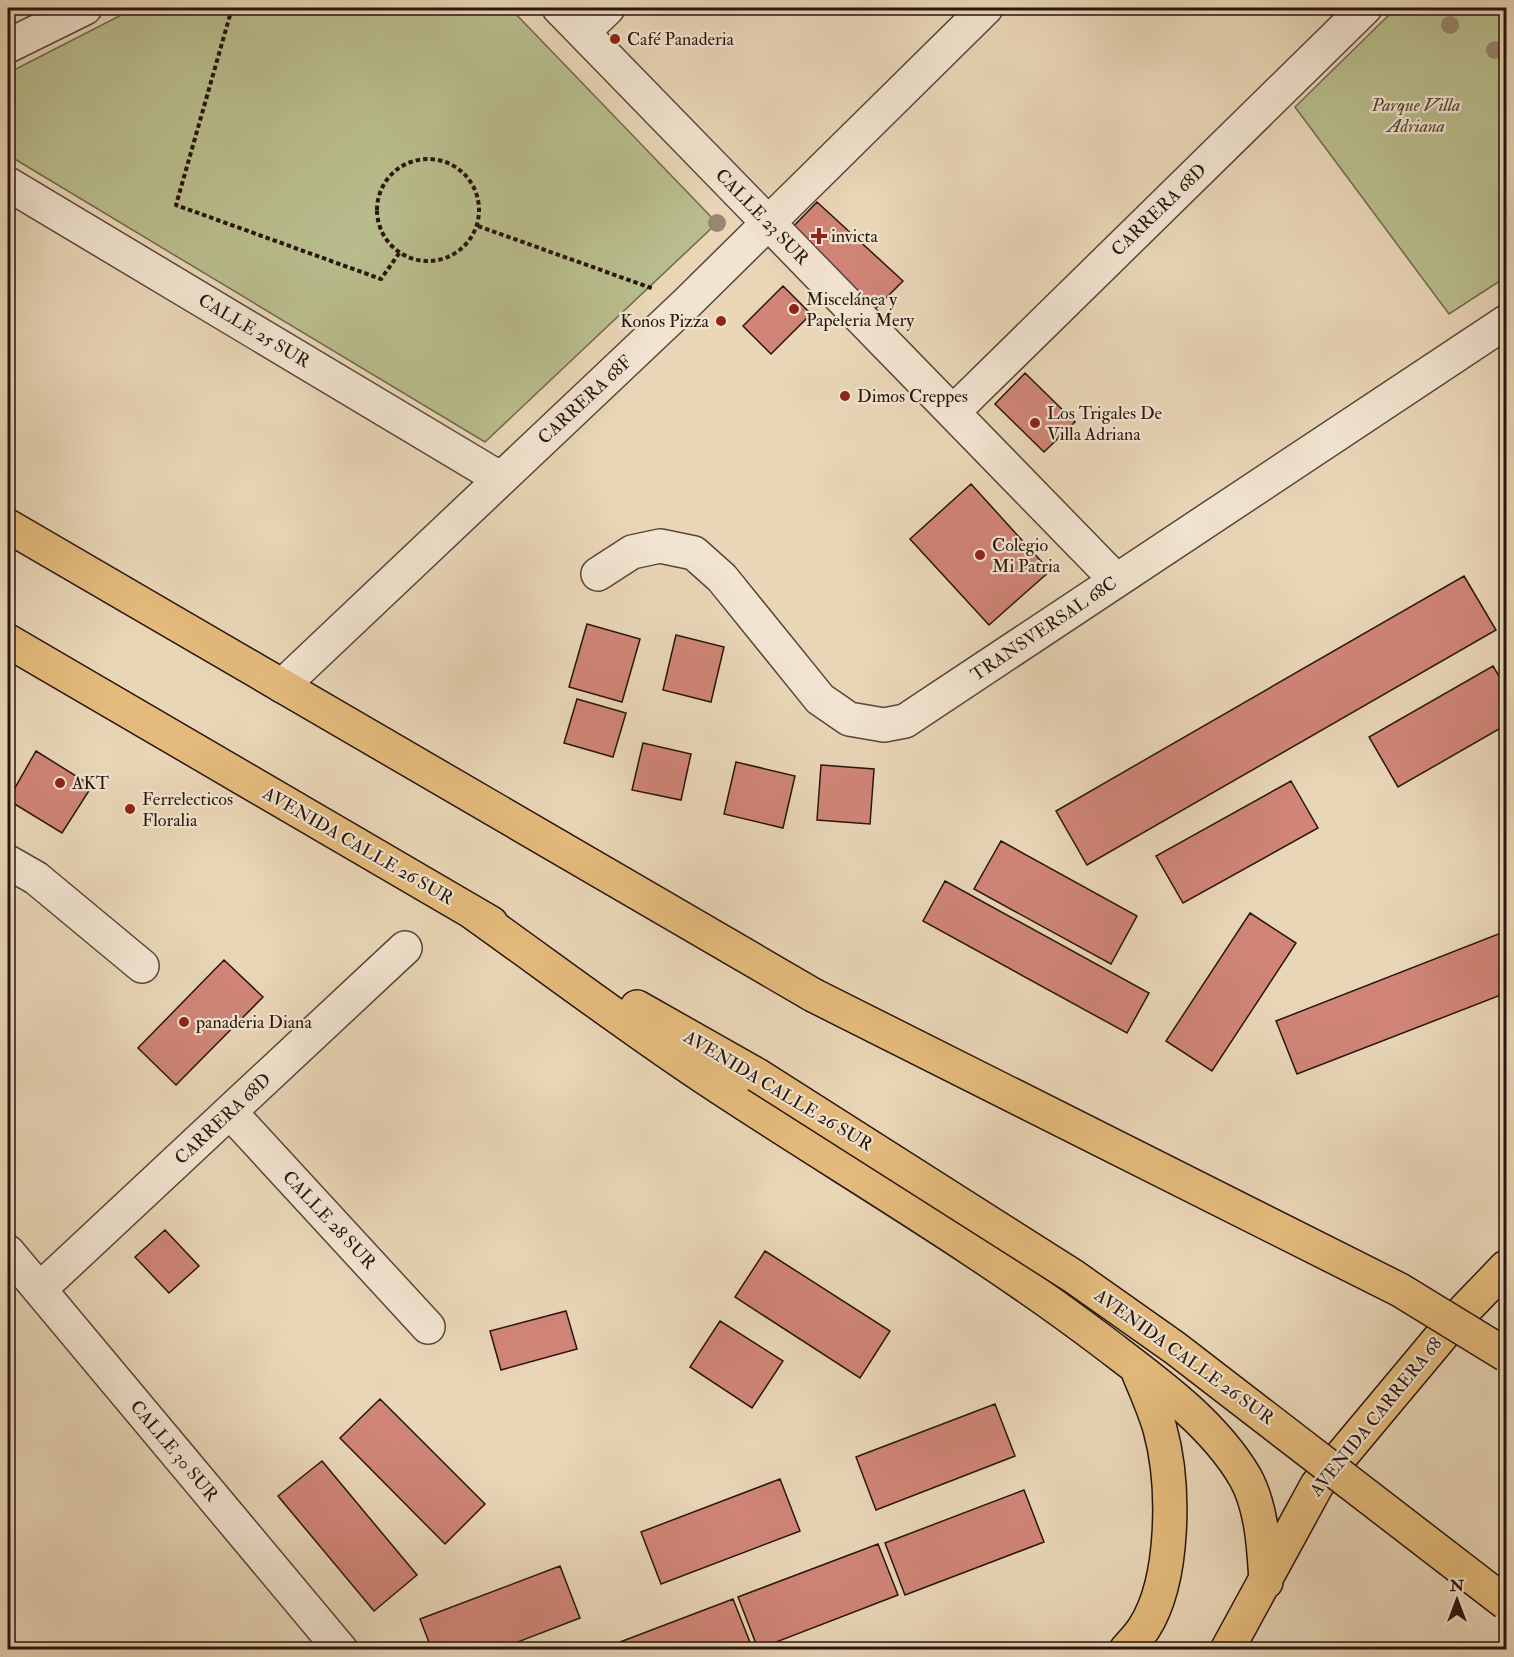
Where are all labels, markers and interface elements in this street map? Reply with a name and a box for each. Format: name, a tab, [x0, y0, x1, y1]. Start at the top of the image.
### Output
place label: Café Panaderia	[627, 28, 735, 51]
marker: Café Panaderia	[608, 32, 622, 46]
park label: Parque Villa Adriana	[1371, 94, 1460, 138]
street label: CARRERA 68D	[1107, 159, 1211, 261]
street label: CALLE 23 SUR	[710, 164, 815, 271]
place label: invicta	[831, 225, 878, 248]
marker: invicta	[812, 229, 826, 243]
place label: Miscelánea y Papeleria Mery	[806, 288, 915, 332]
street label: CALLE 25 SUR	[194, 289, 315, 374]
marker: Miscelánea y Papeleria Mery	[787, 302, 801, 316]
place label: Konos Pizza	[620, 310, 710, 333]
marker: Konos Pizza	[714, 314, 728, 328]
street label: CARRERA 68F	[533, 351, 637, 449]
place label: Dimos Creppes	[857, 385, 968, 408]
marker: Dimos Creppes	[838, 389, 852, 403]
place label: Los Trigales De Villa Adriana	[1047, 402, 1163, 446]
marker: Los Trigales De Villa Adriana	[1028, 416, 1042, 430]
place label: Colegio Mi Patria	[992, 534, 1061, 578]
marker: Colegio Mi Patria	[973, 548, 987, 562]
street label: TRANSVERSAL 68C	[967, 572, 1121, 686]
place label: AKT	[71, 772, 110, 795]
marker: AKT	[53, 776, 67, 790]
street label: AVENIDA CALLE 26 SUR	[258, 781, 458, 911]
place label: Ferrelecticos Floralia	[142, 788, 233, 832]
marker: Ferrelecticos Floralia	[123, 802, 137, 816]
place label: panaderia Diana	[195, 1011, 312, 1034]
marker: panaderia Diana	[177, 1015, 191, 1029]
street label: AVENIDA CALLE 26 SUR	[678, 1025, 878, 1157]
street label: CARRERA 68D	[170, 1068, 276, 1170]
street label: CALLE 28 SUR	[277, 1166, 381, 1275]
street label: AVENIDA CALLE 26 SUR	[1089, 1284, 1279, 1431]
street label: AVENIDA CARRERA 68	[1304, 1333, 1447, 1502]
street label: CALLE 30 SUR	[125, 1396, 224, 1507]
north arrow	[1427, 1570, 1487, 1630]
text: N	[1449, 1576, 1465, 1596]

